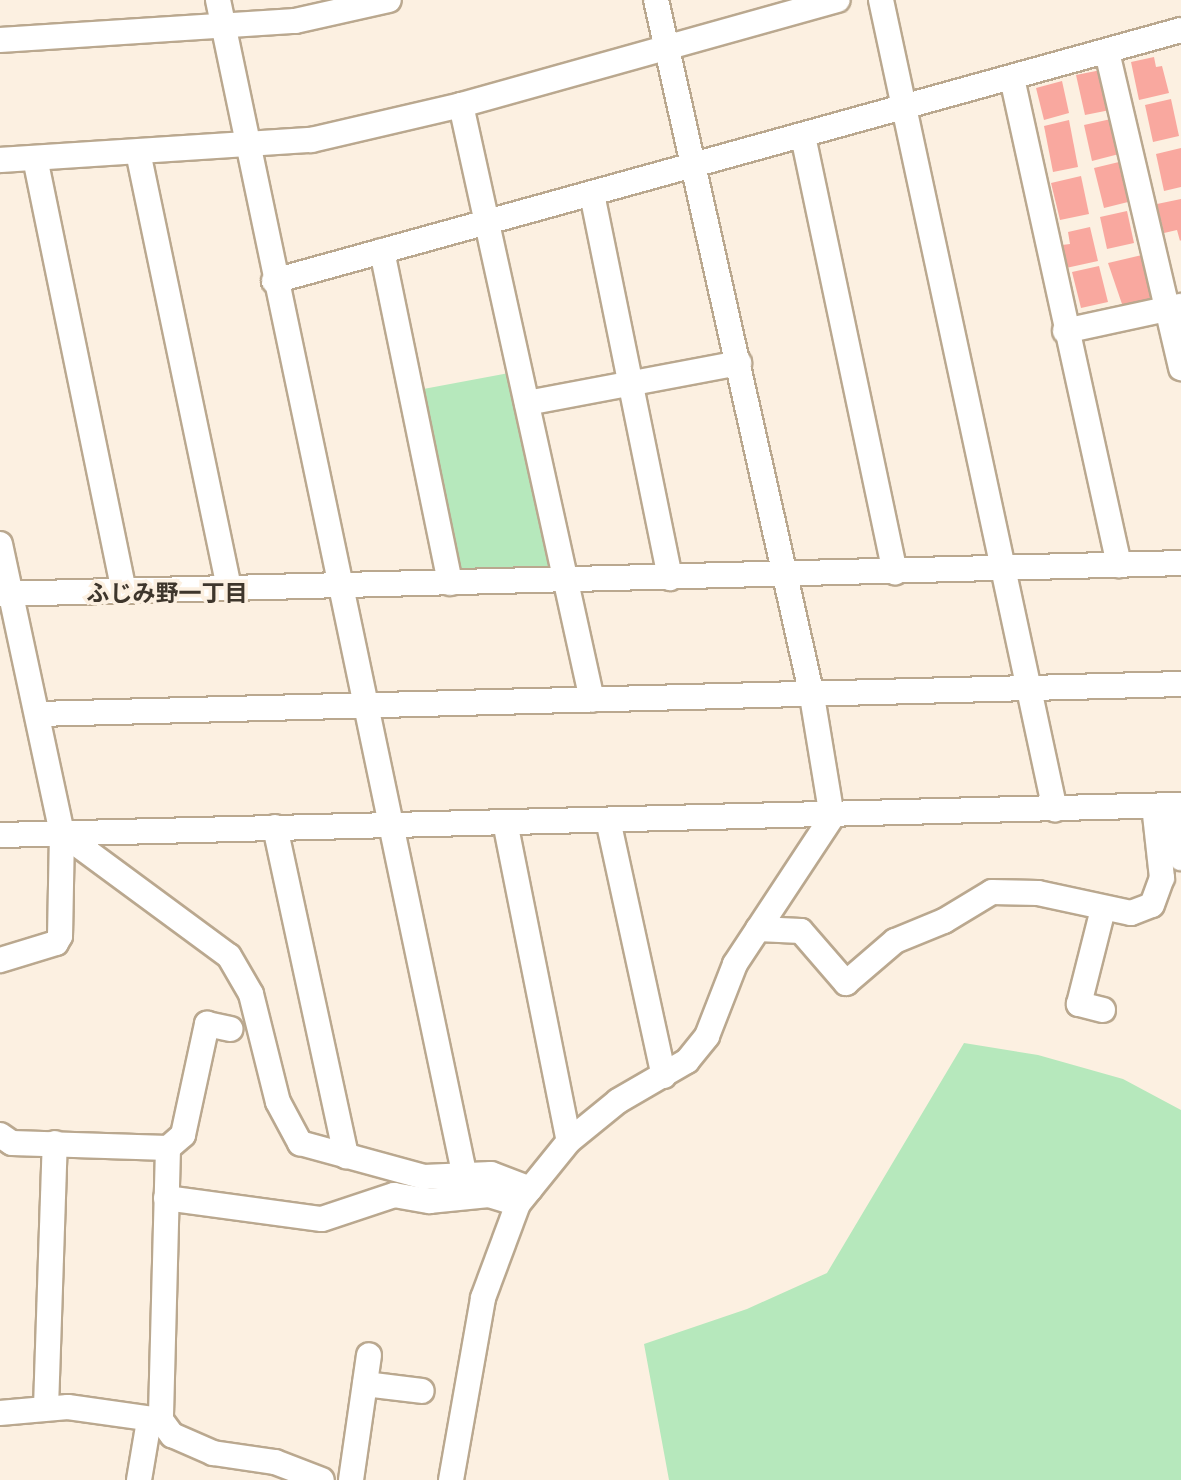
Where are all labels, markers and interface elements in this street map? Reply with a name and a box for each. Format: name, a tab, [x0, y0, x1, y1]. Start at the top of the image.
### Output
district label: ふじみ野一丁目	[87, 578, 247, 606]

